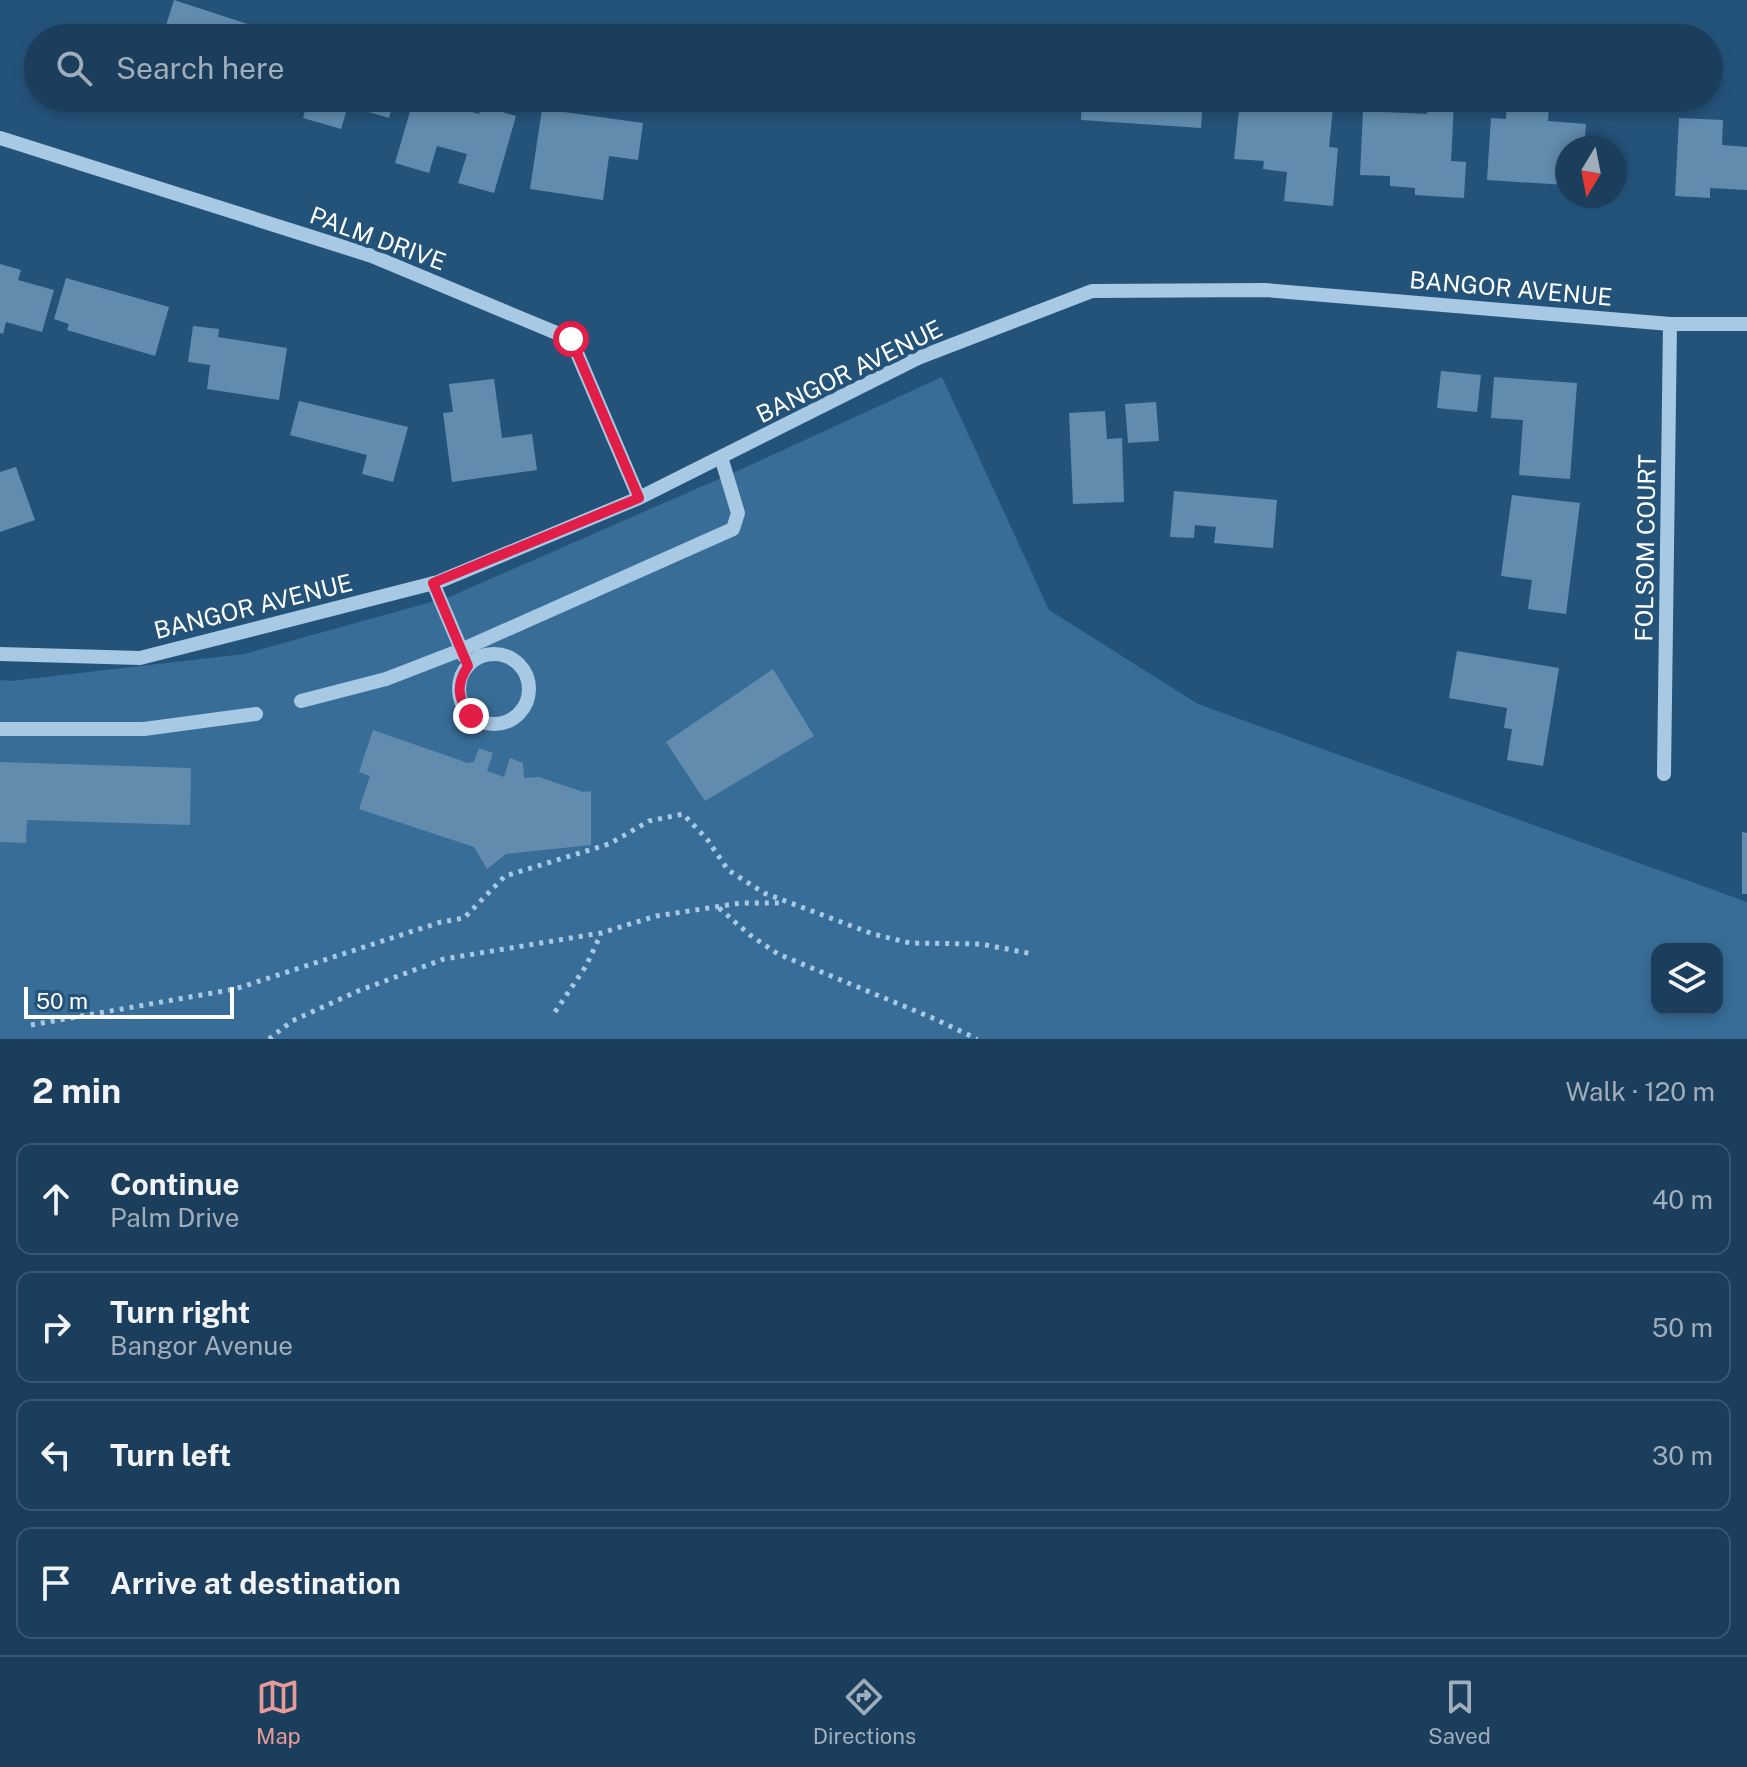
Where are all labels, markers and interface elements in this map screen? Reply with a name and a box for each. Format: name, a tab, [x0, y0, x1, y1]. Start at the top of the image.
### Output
search box	[24, 24, 1723, 112]
icon: search	[52, 46, 96, 90]
text: Search here	[116, 50, 284, 86]
north arrow	[1555, 136, 1627, 208]
street label: PALM DRIVE	[306, 200, 450, 276]
street label: BANGOR AVENUE	[1408, 265, 1614, 311]
street label: BANGOR AVENUE	[751, 314, 947, 428]
route start	[553, 321, 589, 357]
street label: FOLSOM COURT	[1629, 454, 1661, 642]
street label: BANGOR AVENUE	[151, 568, 355, 644]
route end	[453, 698, 489, 734]
map controls	[1651, 943, 1723, 1015]
button: layers	[1651, 943, 1723, 1015]
scale bar	[24, 983, 234, 1019]
text: 50 m	[36, 988, 88, 1014]
text: 2 min	[32, 1071, 121, 1111]
text: Walk · 120 m	[1565, 1076, 1715, 1107]
text: Continue	[110, 1166, 240, 1202]
icon: ahead	[34, 1177, 78, 1221]
text: 40 m	[1652, 1184, 1713, 1215]
text: Palm Drive	[110, 1202, 239, 1233]
text: Turn right	[110, 1294, 250, 1330]
icon: right	[34, 1305, 78, 1349]
text: 50 m	[1652, 1312, 1713, 1343]
text: Bangor Avenue	[110, 1330, 293, 1361]
icon: left	[34, 1433, 78, 1477]
text: Turn left	[110, 1437, 231, 1473]
text: 30 m	[1652, 1440, 1713, 1471]
icon: arrive	[34, 1561, 78, 1605]
text: Arrive at destination	[110, 1565, 401, 1601]
tab: Map	[256, 1675, 301, 1749]
tab: Directions	[813, 1675, 916, 1749]
tab: Saved	[1428, 1675, 1491, 1749]

